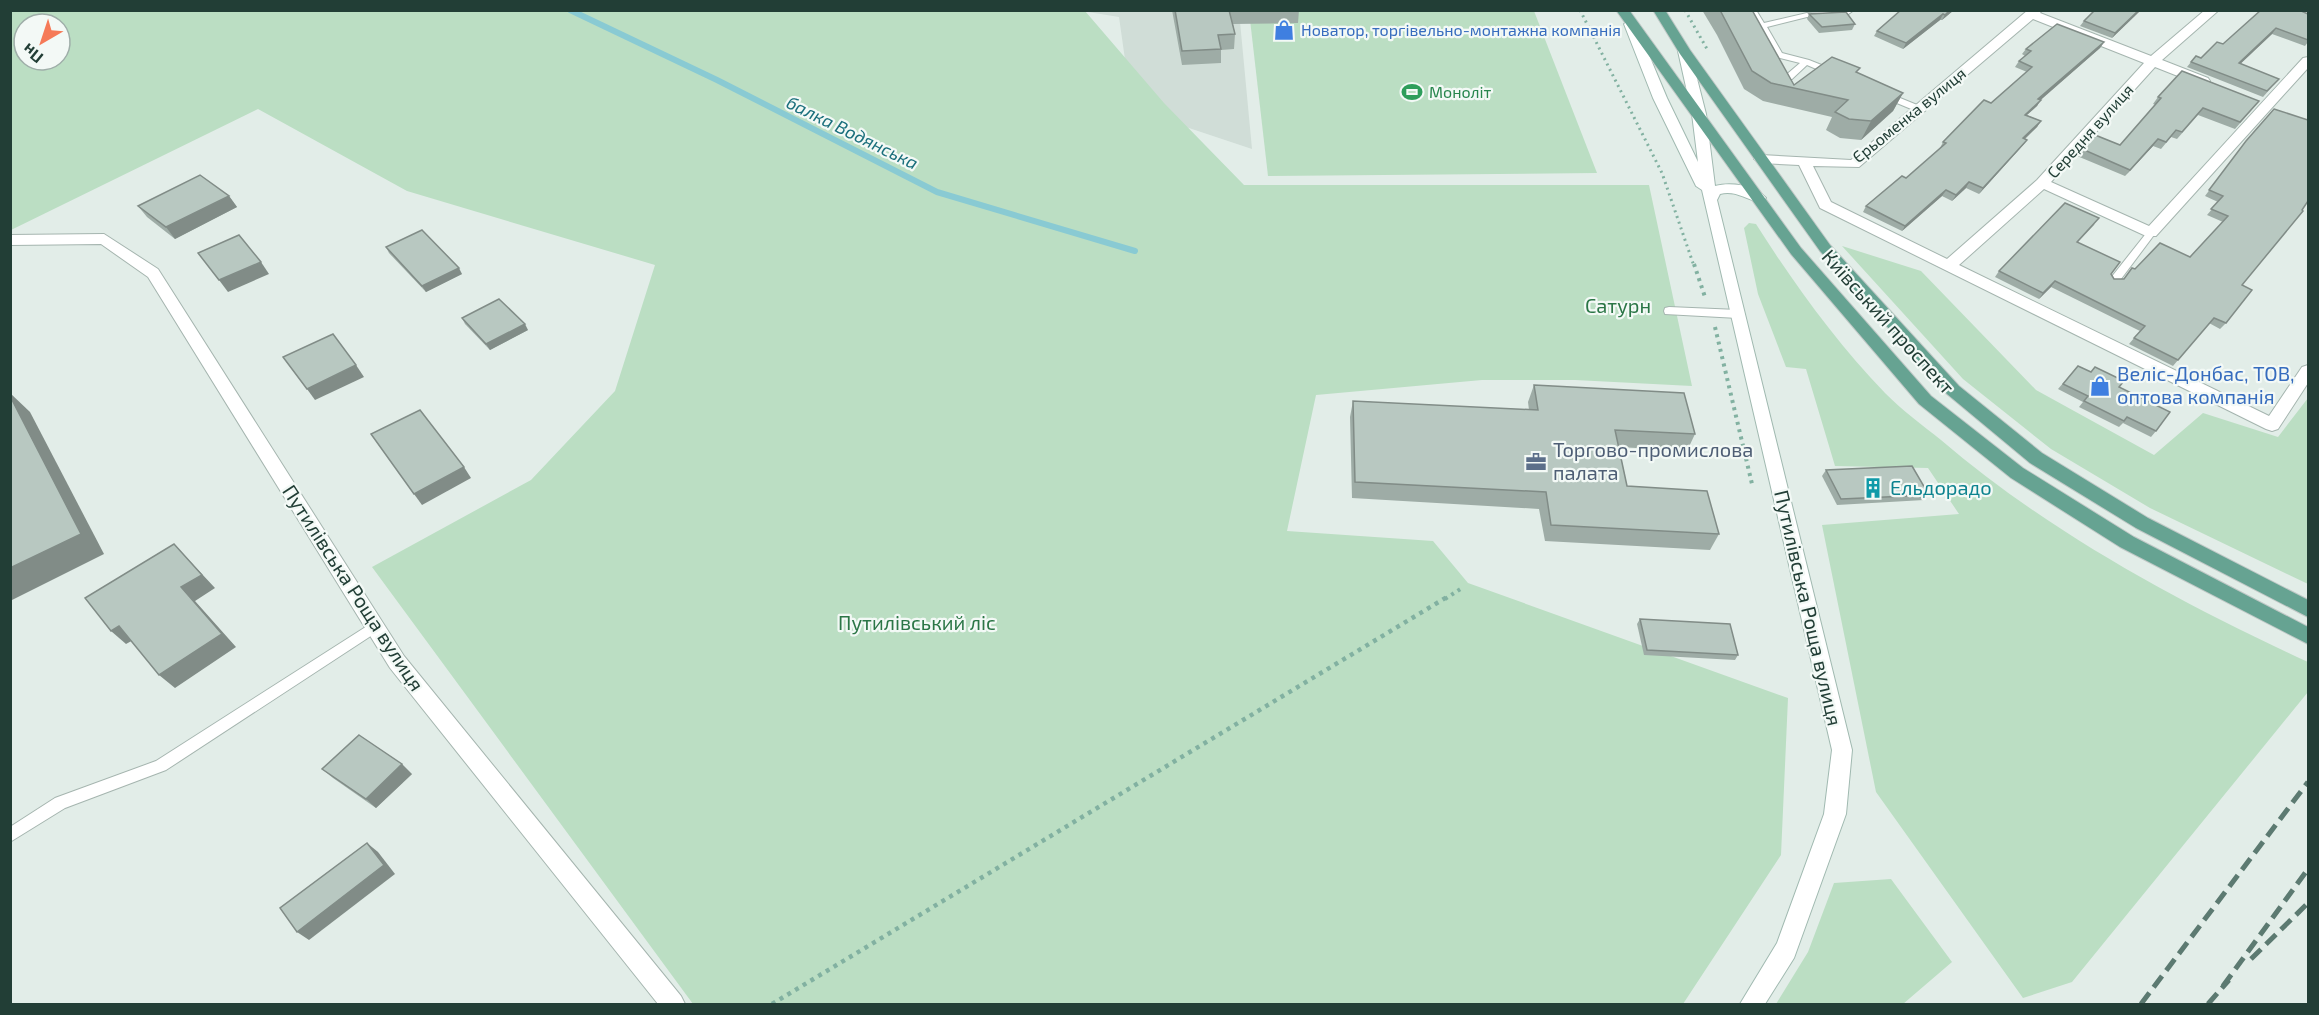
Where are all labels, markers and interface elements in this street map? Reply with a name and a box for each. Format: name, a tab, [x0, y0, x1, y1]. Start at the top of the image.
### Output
north arrow	[12, 12, 72, 72]
shop icon: Новатор, торгівельно-монтажна компанія	[1272, 18, 1296, 42]
place label: Новатор, торгівельно-монтажна компанія	[1301, 20, 1621, 39]
text: Пн	[18, 40, 46, 68]
street label: Єрьоменка вулиця	[1848, 63, 1970, 167]
sports icon: Моноліт	[1400, 80, 1424, 104]
street label: Середня вулиця	[2043, 80, 2137, 182]
place label: Моноліт	[1429, 82, 1491, 101]
water label: балка Водянська	[783, 91, 922, 174]
street label: Київський проспект	[1818, 244, 1960, 399]
park label: Сатурн	[1585, 293, 1651, 318]
place label: Веліс-Донбас, ТОВ, оптова компанія	[2117, 361, 2295, 408]
shop icon: Веліс-Донбас, ТОВ, оптова компанія	[2088, 374, 2112, 398]
place label: Торгово-промислова палата	[1553, 437, 1753, 484]
office icon: Торгово-промислова палата	[1524, 450, 1548, 474]
place label: Ельдорадо	[1890, 475, 1992, 499]
building icon: Ельдорадо	[1861, 476, 1885, 500]
street label: Путилівська Роща вулиця	[277, 480, 430, 696]
street label: Путилівська Роща вулиця	[1769, 488, 1848, 728]
park label: Путилівський ліс	[838, 610, 996, 635]

